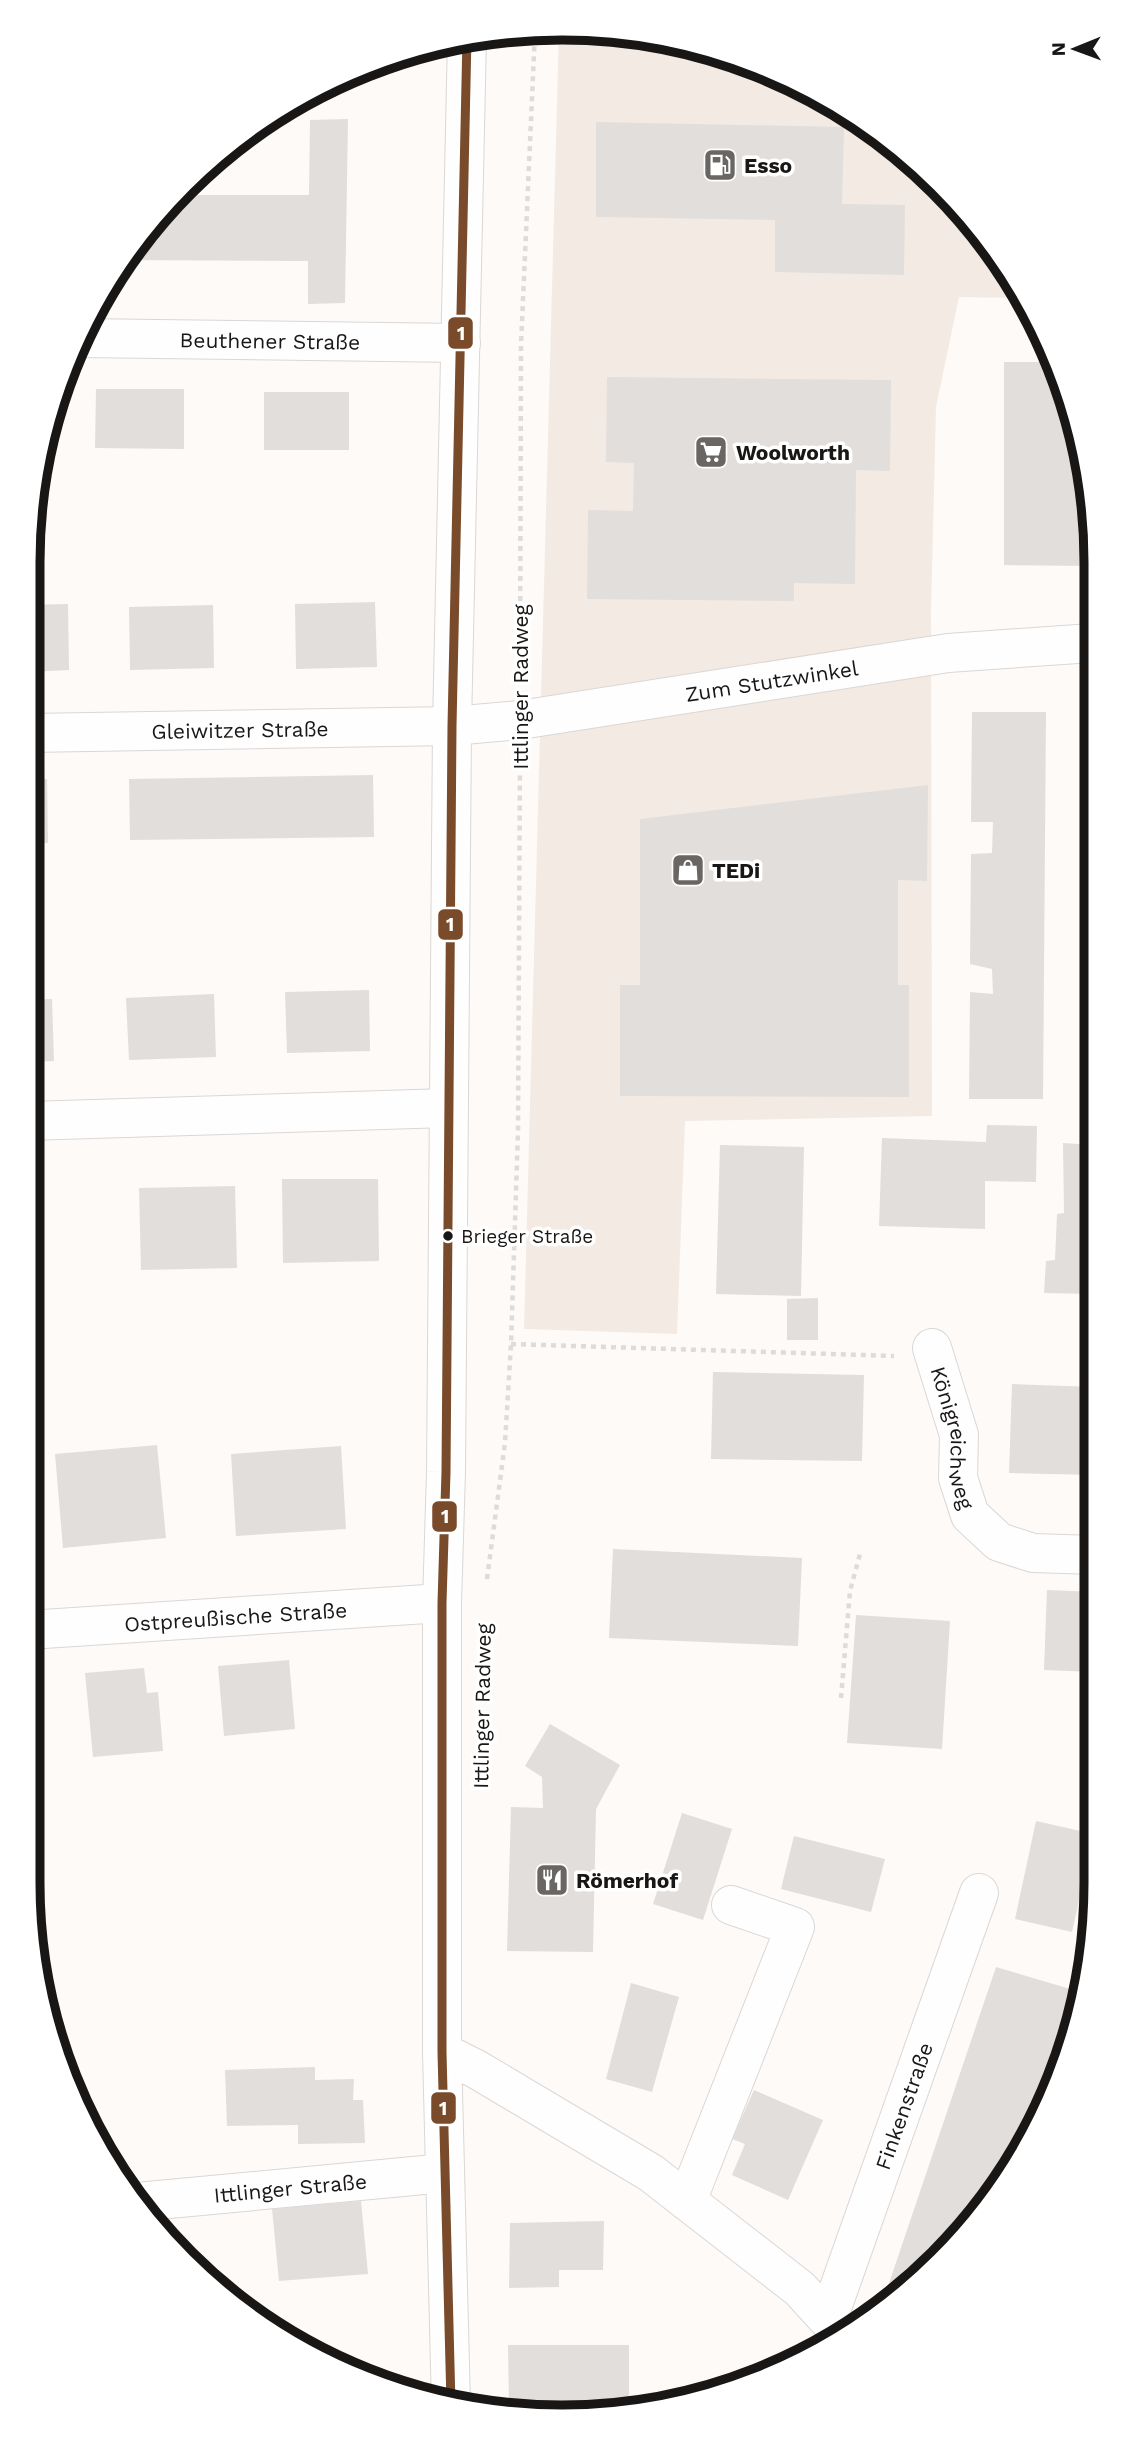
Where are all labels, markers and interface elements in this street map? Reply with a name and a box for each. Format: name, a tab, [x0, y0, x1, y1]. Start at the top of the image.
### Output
north arrow	[1040, 14, 1110, 84]
text: N	[1047, 42, 1070, 57]
fuel station icon: Esso	[701, 146, 739, 184]
place label: Esso	[744, 153, 792, 178]
line badge: 1	[447, 316, 474, 350]
text: 1	[457, 322, 465, 345]
street label: Beuthener Straße	[179, 327, 360, 354]
supermarket icon: Woolworth	[692, 433, 730, 471]
place label: Woolworth	[736, 440, 850, 465]
street label: Ittlinger Radweg	[508, 603, 533, 770]
street label: Zum Stutzwinkel	[683, 655, 860, 706]
street label: Gleiwitzer Straße	[151, 716, 329, 743]
shop icon: TEDi	[669, 851, 707, 889]
place label: TEDi	[712, 858, 760, 883]
line badge: 1	[437, 908, 464, 941]
text: 1	[446, 913, 454, 936]
place label: Brieger Straße	[461, 1225, 593, 1248]
marker: Brieger Straße	[441, 1229, 455, 1243]
street label: Königreichweg	[926, 1363, 980, 1513]
line badge: 1	[431, 1500, 458, 1533]
text: 1	[441, 1505, 449, 1528]
street label: Ostpreußische Straße	[123, 1597, 348, 1636]
street label: Ittlinger Radweg	[468, 1622, 496, 1789]
restaurant icon: Römerhof	[533, 1861, 571, 1899]
place label: Römerhof	[576, 1868, 678, 1893]
street label: Finkenstraße	[869, 2039, 938, 2173]
line badge: 1	[430, 2091, 457, 2125]
text: 1	[439, 2097, 447, 2120]
street label: Ittlinger Straße	[213, 2168, 368, 2207]

